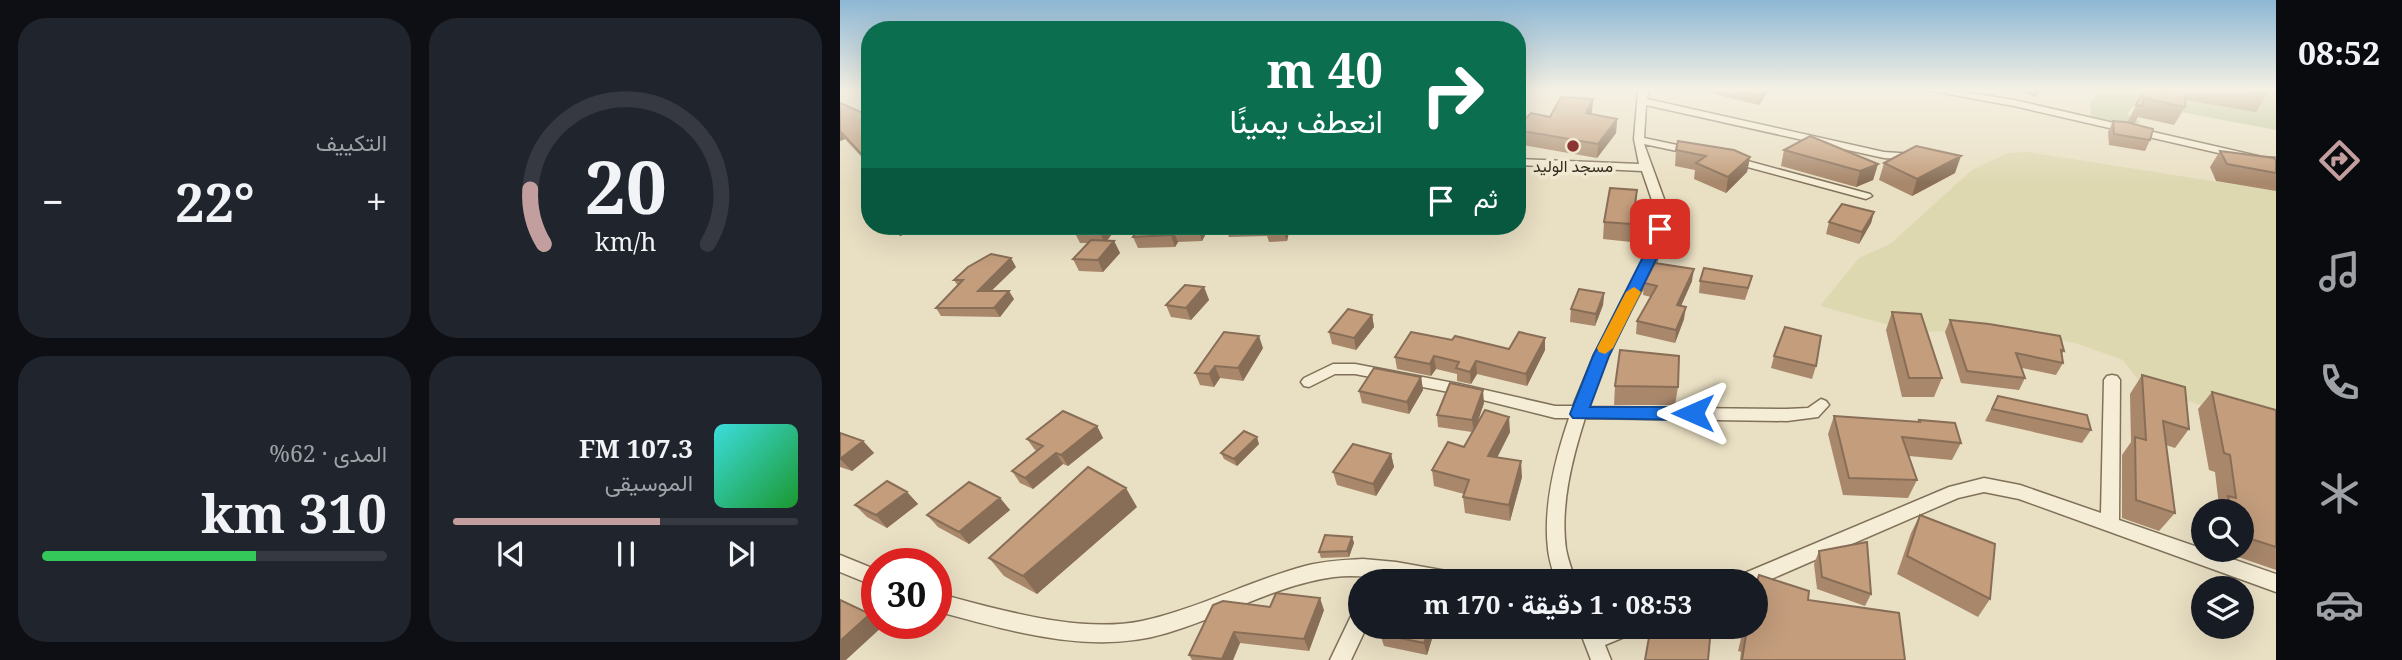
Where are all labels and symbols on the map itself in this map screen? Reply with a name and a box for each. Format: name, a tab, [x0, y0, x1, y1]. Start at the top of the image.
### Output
marker: مسجد الوليد	[1565, 138, 1581, 154]
place label: مسجد الوليد	[1533, 155, 1613, 177]
pin	[1630, 199, 1690, 259]
position arrow	[1656, 376, 1730, 450]
speed limit sign: 30	[861, 548, 952, 639]

